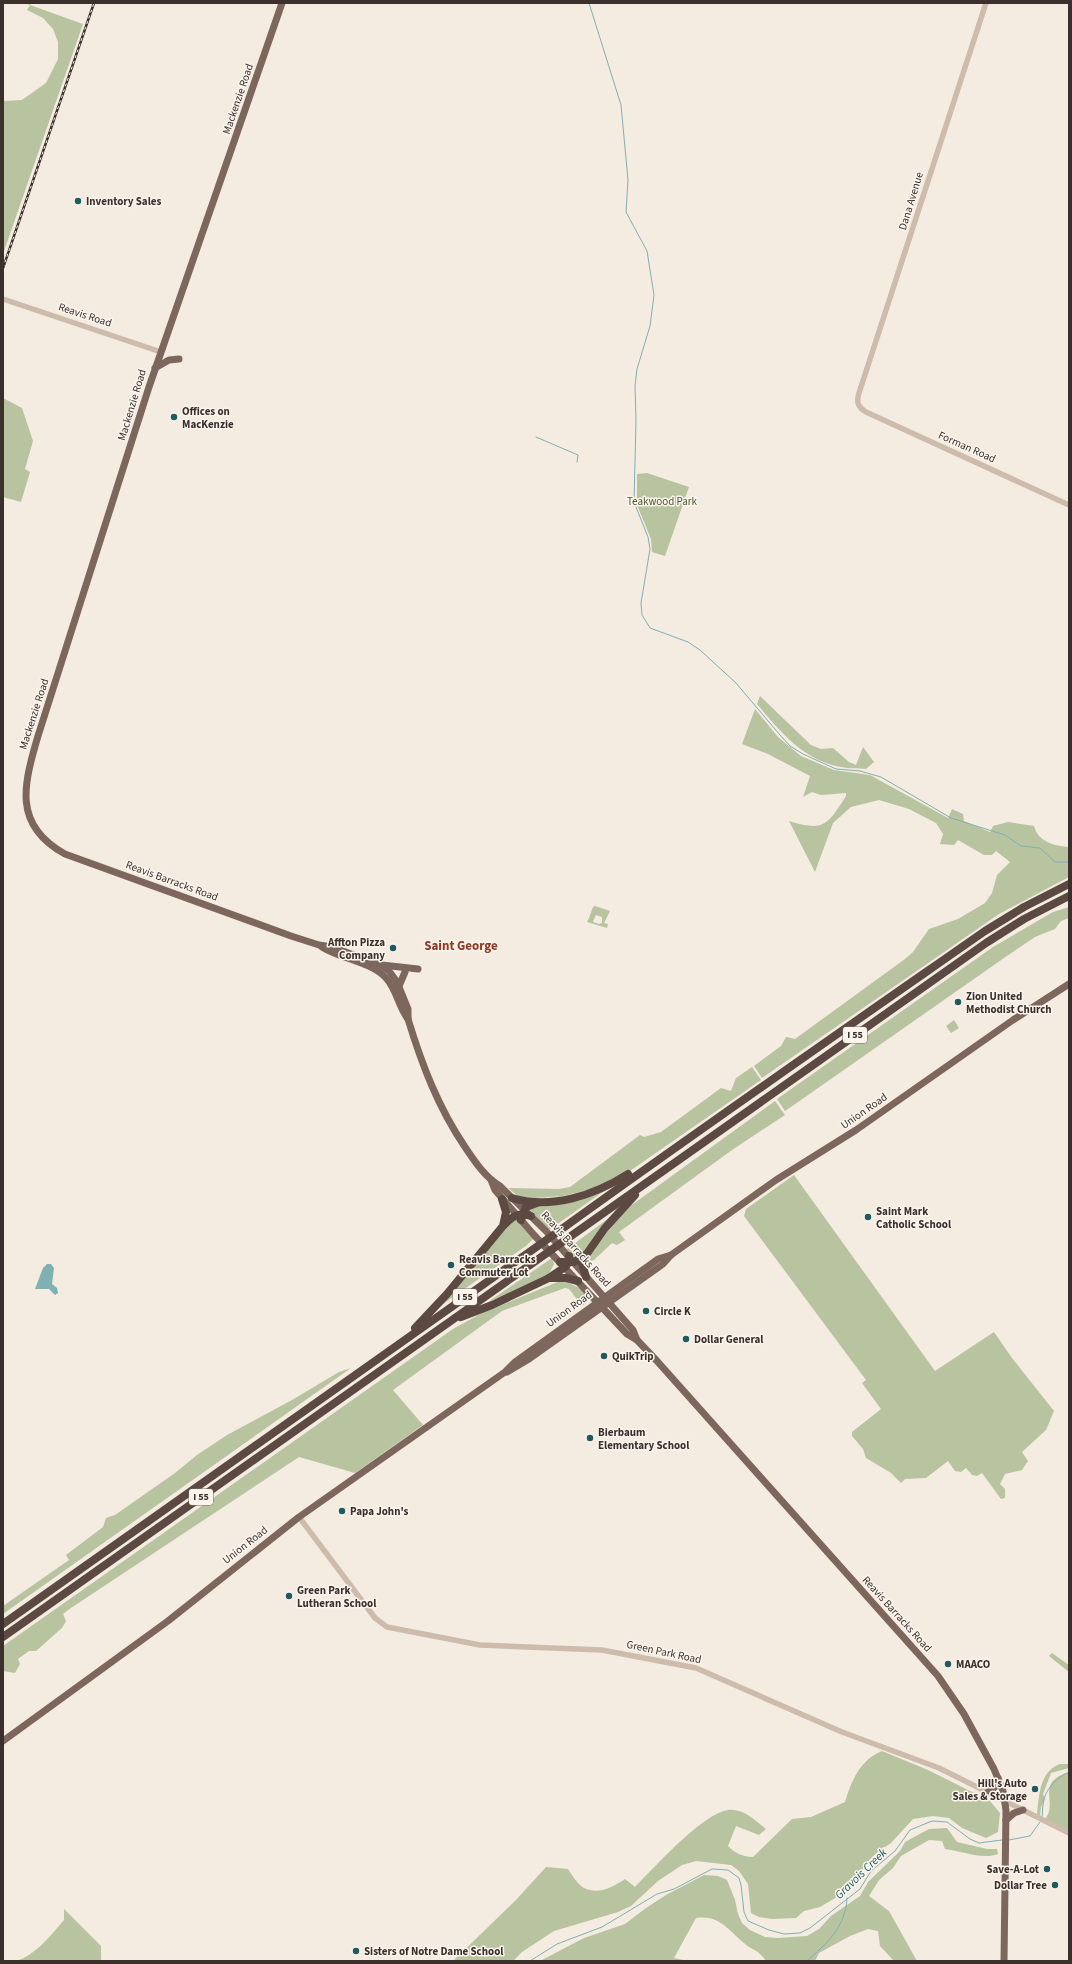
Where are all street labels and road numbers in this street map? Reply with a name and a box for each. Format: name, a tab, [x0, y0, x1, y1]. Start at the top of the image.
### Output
street label: Mackenzie Road	[219, 62, 257, 136]
street label: Dana Avenue	[895, 170, 927, 232]
street label: Reavis Road	[56, 299, 114, 331]
street label: Mackenzie Road	[114, 367, 150, 443]
street label: Forman Road	[936, 428, 998, 466]
street label: Mackenzie Road	[15, 677, 53, 751]
street label: Reavis Barracks Road	[124, 857, 220, 905]
road number: I 55	[843, 1027, 867, 1043]
street label: Union Road	[838, 1089, 890, 1133]
street label: Reavis Barracks Road	[538, 1208, 614, 1290]
street label: Union Road	[543, 1287, 595, 1331]
road number: I 55	[453, 1289, 477, 1305]
road number: I 55	[189, 1489, 213, 1505]
street label: Union Road	[219, 1523, 271, 1567]
street label: Reavis Barracks Road	[859, 1573, 935, 1655]
street label: Green Park Road	[625, 1637, 703, 1667]

